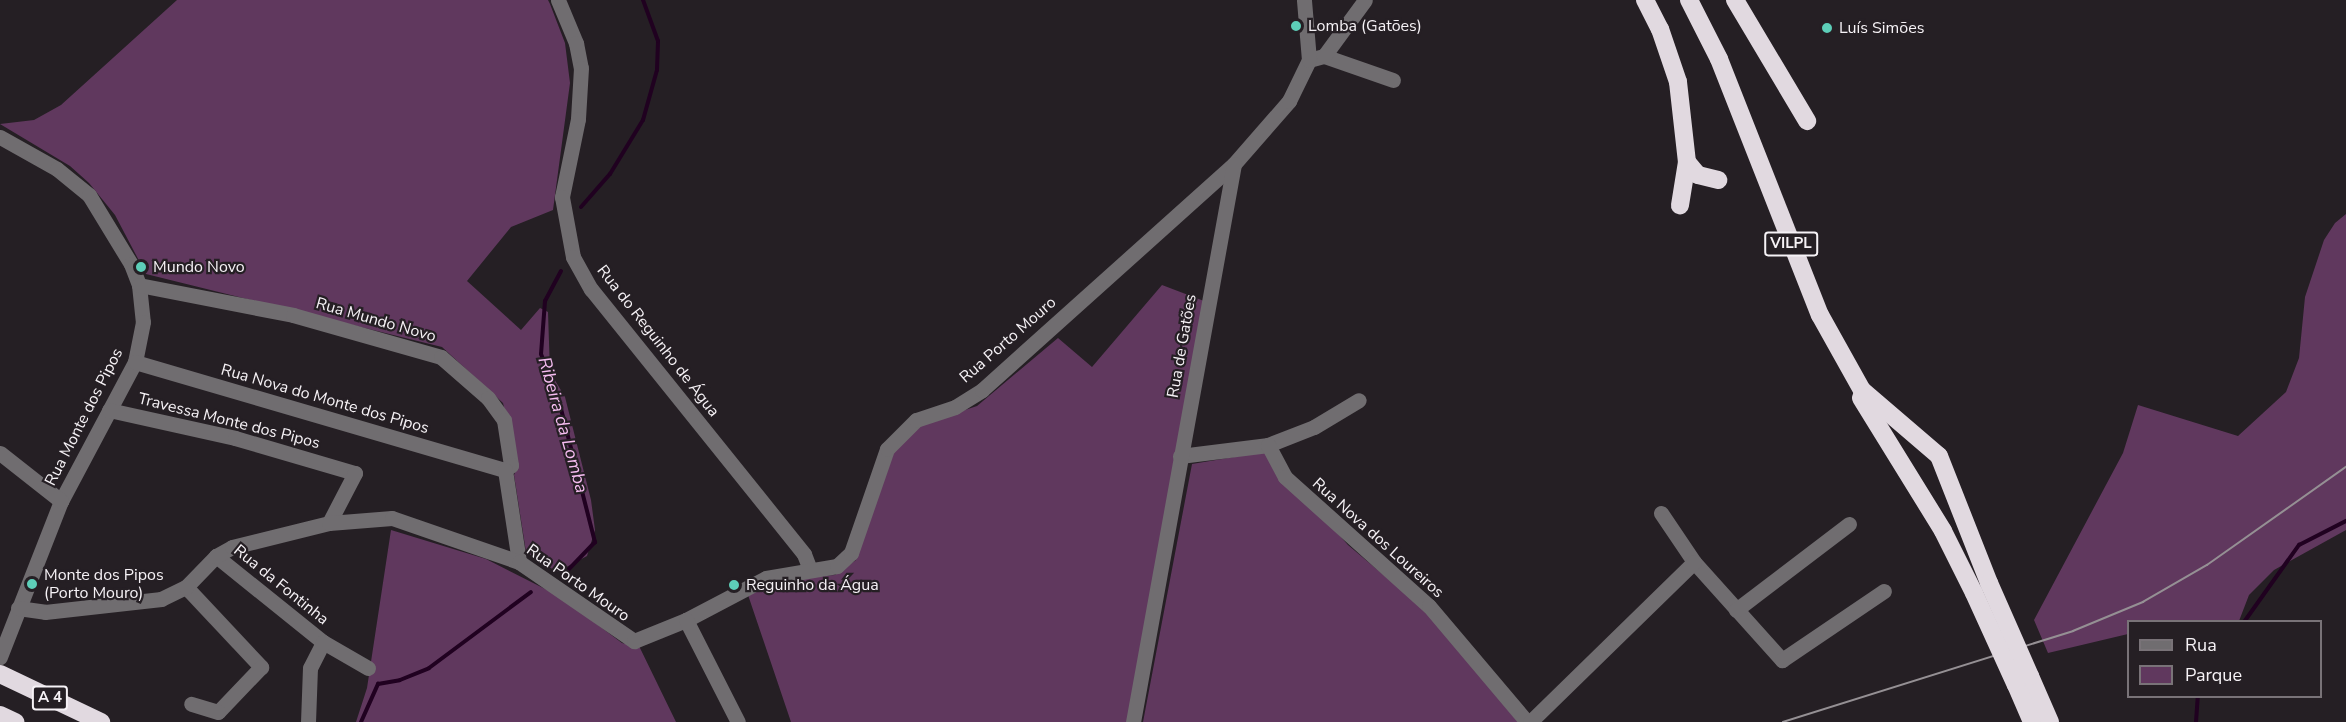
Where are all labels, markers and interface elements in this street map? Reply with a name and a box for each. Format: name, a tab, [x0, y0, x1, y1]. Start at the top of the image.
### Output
place label: Lomba (Gatões)	[1308, 16, 1422, 36]
place label: Luís Simões	[1839, 18, 1924, 38]
marker: Lomba (Gatões)	[1289, 19, 1303, 33]
marker: Luís Simões	[1820, 21, 1834, 35]
road number: VILPL	[1764, 232, 1818, 256]
place label: Mundo Novo	[153, 257, 245, 277]
marker: Mundo Novo	[134, 260, 148, 274]
street label: Rua do Reguinho de Água	[593, 261, 723, 421]
street label: Rua Porto Mouro	[956, 293, 1060, 387]
street label: Rua de Gatões	[1163, 293, 1201, 399]
street label: Rua Mundo Novo	[314, 294, 438, 346]
street label: Rua Monte dos Pipos	[41, 345, 127, 489]
water label: Ribeira da Lomba	[533, 354, 593, 496]
street label: Rua Nova do Monte dos Pipos	[219, 360, 431, 438]
street label: Travessa Monte dos Pipos	[136, 389, 322, 453]
street label: Rua Nova dos Loureiros	[1308, 474, 1448, 602]
street label: Rua Porto Mouro	[523, 540, 633, 626]
street label: Rua da Fontinha	[230, 541, 332, 629]
place label: Monte dos Pipos (Porto Mouro)	[44, 565, 164, 603]
place label: Reguinho da Água	[746, 575, 879, 595]
marker: Monte dos Pipos (Porto Mouro)	[25, 577, 39, 591]
marker: Reguinho da Água	[727, 578, 741, 592]
legend	[2127, 620, 2322, 698]
text: Rua	[2185, 633, 2217, 657]
text: Parque	[2185, 663, 2242, 687]
road number: A 4	[31, 686, 70, 710]

